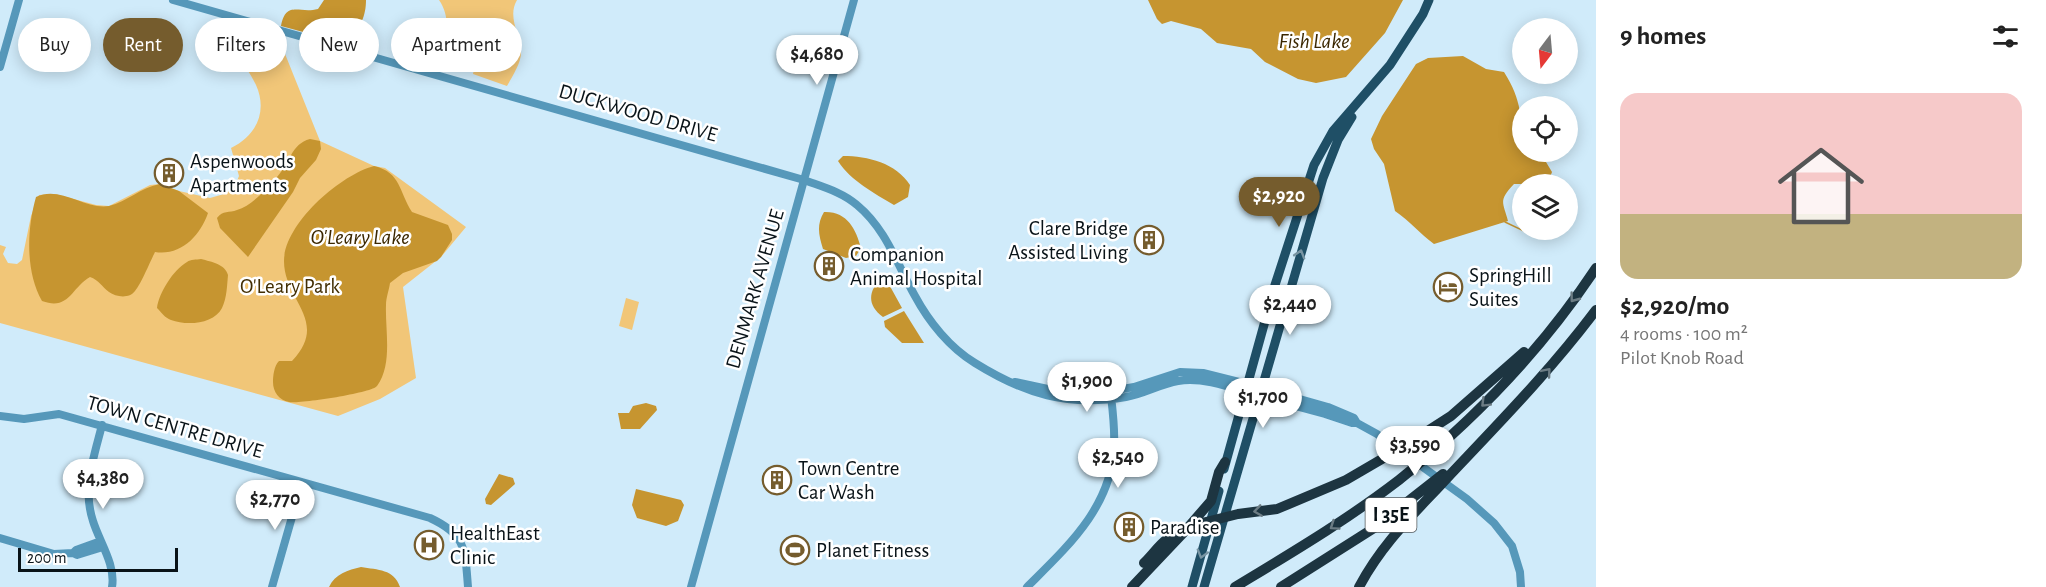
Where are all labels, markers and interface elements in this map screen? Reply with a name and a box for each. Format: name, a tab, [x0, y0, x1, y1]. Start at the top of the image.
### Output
chip: Buy	[18, 18, 91, 72]
chip: Rent	[103, 18, 183, 72]
chip: Filters	[195, 18, 287, 72]
chip: New	[299, 18, 379, 72]
chip: Apartment	[391, 18, 522, 72]
north arrow	[1512, 18, 1578, 84]
map controls	[1512, 18, 1578, 240]
icon: filters	[1989, 20, 2022, 53]
text: 9 homes	[1620, 23, 1706, 49]
water label: Fish Lake	[1279, 30, 1349, 52]
pin: $4,680	[768, 35, 866, 86]
text: $4,680	[790, 44, 844, 64]
street label: DUCKWOOD DRIVE	[556, 80, 720, 146]
button: locate	[1512, 96, 1578, 162]
icon: home	[1767, 132, 1875, 240]
place label: Aspenwoods Apartments	[190, 151, 294, 196]
building icon: Aspenwoods Apartments	[153, 157, 185, 189]
button: layers	[1512, 174, 1578, 240]
pin: $2,920	[1230, 177, 1328, 228]
text: $2,920	[1253, 186, 1305, 206]
street label: DENMARK AVENUE	[722, 207, 788, 371]
place label: Clare Bridge Assisted Living	[1008, 218, 1129, 263]
building icon: Clare Bridge Assisted Living	[1133, 224, 1165, 256]
water label: O'Leary Lake	[310, 226, 410, 248]
place label: Companion Animal Hospital	[850, 244, 982, 289]
one-way arrow	[1293, 249, 1305, 260]
building icon: Companion Animal Hospital	[813, 250, 845, 282]
place label: SpringHill Suites	[1469, 265, 1552, 310]
hotel icon: SpringHill Suites	[1432, 271, 1464, 303]
park label: O'Leary Park	[240, 276, 340, 297]
pin: $2,440	[1241, 285, 1339, 336]
one-way arrow	[1571, 292, 1582, 303]
text: $2,920/mo	[1620, 293, 1729, 319]
text: $2,440	[1263, 294, 1317, 314]
text: 4 rooms · 100 m²	[1620, 324, 1748, 344]
text: Pilot Knob Road	[1620, 348, 1744, 368]
pin: $1,900	[1038, 362, 1136, 413]
one-way arrow	[1540, 368, 1551, 379]
text: $1,900	[1061, 371, 1113, 391]
pin: $1,700	[1214, 378, 1312, 429]
text: $1,700	[1238, 387, 1288, 407]
street label: TOWN CENTRE DRIVE	[85, 392, 265, 462]
one-way arrow	[1481, 395, 1492, 406]
pin: $3,590	[1366, 426, 1464, 477]
text: $3,590	[1390, 435, 1440, 455]
pin: $2,540	[1069, 438, 1167, 489]
text: $2,540	[1092, 447, 1144, 467]
place label: Town Centre Car Wash	[798, 458, 900, 503]
pin: $4,380	[54, 459, 152, 510]
building icon: Town Centre Car Wash	[761, 464, 793, 496]
text: $4,380	[77, 468, 129, 488]
pin: $2,770	[226, 480, 324, 531]
text: $2,770	[250, 489, 300, 509]
road number: I 35E	[1366, 498, 1416, 532]
one-way arrow	[1253, 505, 1263, 517]
building icon: Paradise	[1113, 511, 1145, 543]
place label: Paradise	[1150, 517, 1220, 538]
one-way arrow	[1330, 519, 1341, 530]
place label: HealthEast Clinic	[450, 523, 540, 568]
hospital icon: HealthEast Clinic	[413, 529, 445, 561]
sports icon: Planet Fitness	[779, 534, 811, 566]
place label: Planet Fitness	[816, 540, 929, 561]
scale bar	[18, 545, 178, 572]
one-way arrow	[1197, 548, 1209, 559]
text: 200 m	[27, 550, 67, 566]

